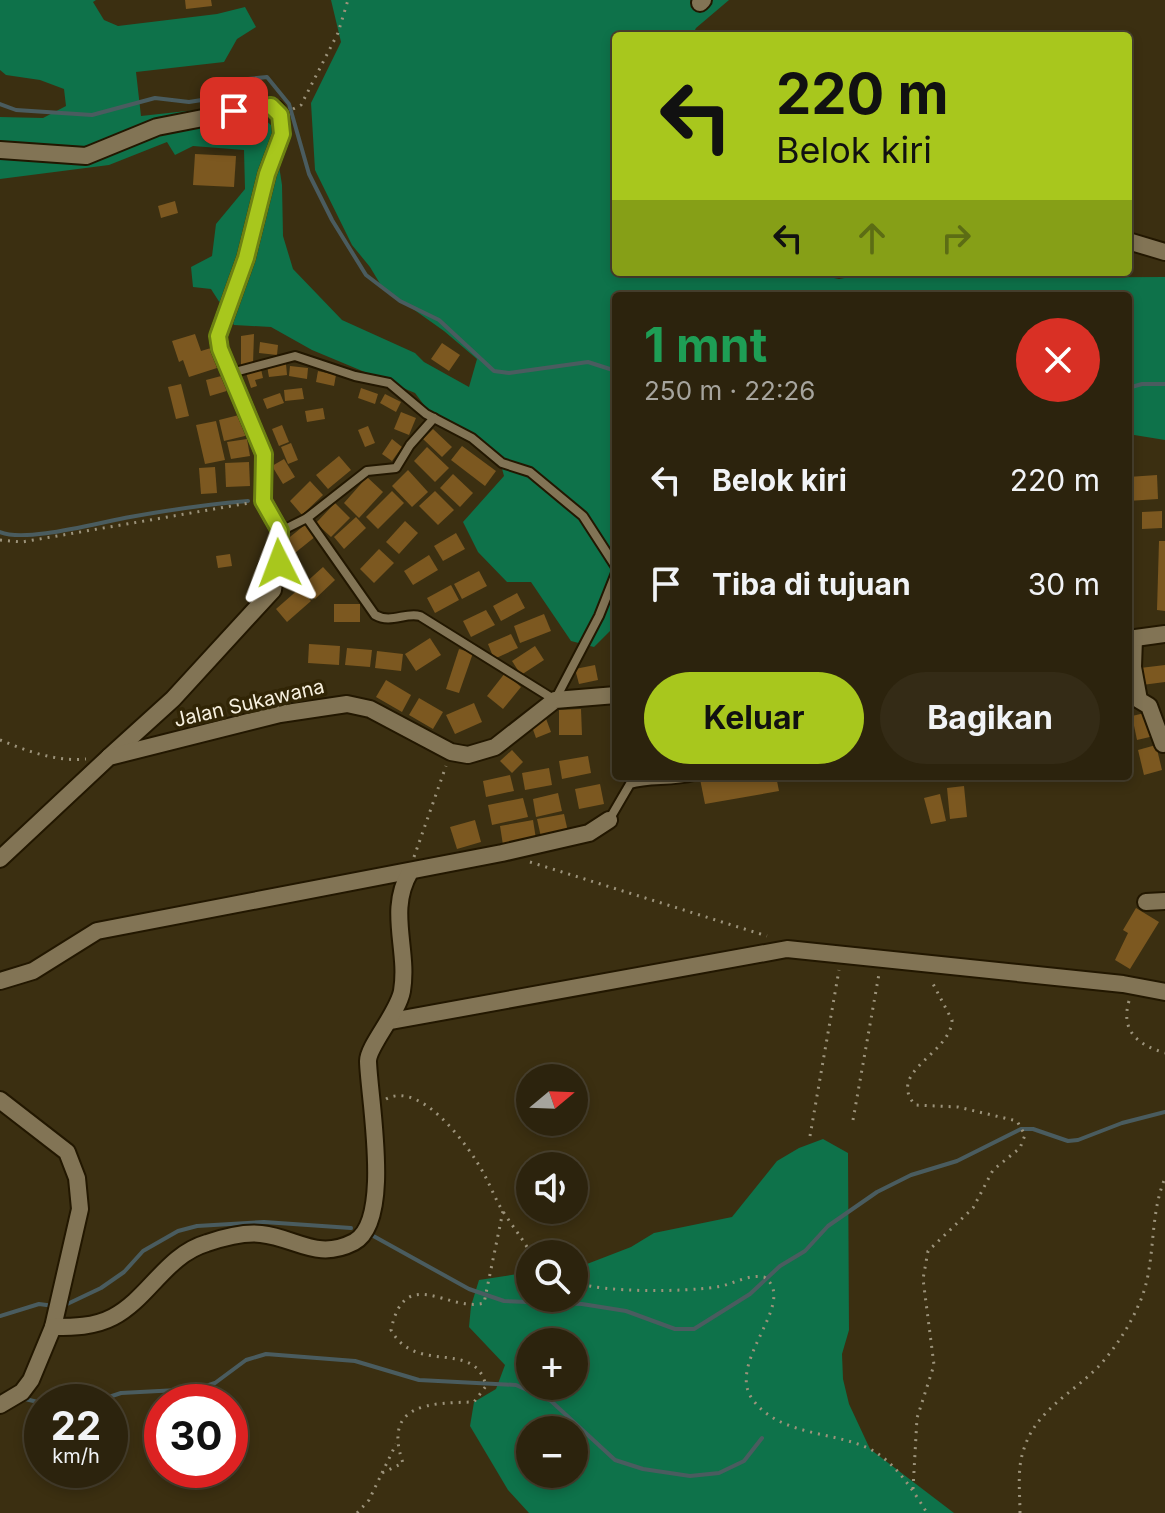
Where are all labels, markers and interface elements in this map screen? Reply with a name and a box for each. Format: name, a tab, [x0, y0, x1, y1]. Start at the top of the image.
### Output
text: 220 m	[776, 60, 949, 128]
icon: left	[644, 64, 748, 168]
pin	[200, 77, 268, 145]
icon: arrive	[212, 89, 256, 133]
text: Belok kiri	[776, 128, 932, 172]
icon: left	[766, 216, 810, 260]
icon: ahead	[850, 216, 894, 260]
icon: right	[934, 216, 978, 260]
text: 1 mnt	[644, 315, 767, 374]
button: close	[1016, 318, 1100, 402]
text: 250 m · 22:26	[644, 375, 815, 406]
icon: left	[644, 458, 688, 502]
text: Belok kiri	[712, 462, 847, 498]
text: 220 m	[1010, 462, 1100, 498]
position arrow	[237, 521, 321, 605]
icon: arrive	[644, 562, 688, 606]
text: Tiba di tujuan	[712, 566, 911, 602]
text: 30 m	[1028, 566, 1100, 602]
button: Keluar	[644, 672, 864, 764]
button: Bagikan	[880, 672, 1100, 764]
street label: Jalan Sukawana	[171, 674, 327, 732]
north arrow	[516, 1064, 588, 1136]
map controls	[516, 1064, 588, 1488]
button: sound	[516, 1152, 588, 1224]
button: search	[516, 1240, 588, 1312]
button: +	[516, 1328, 588, 1400]
speed limit sign: 30	[144, 1384, 248, 1488]
text: 22	[51, 1401, 101, 1450]
button: −	[516, 1416, 588, 1488]
text: km/h	[52, 1444, 100, 1468]

